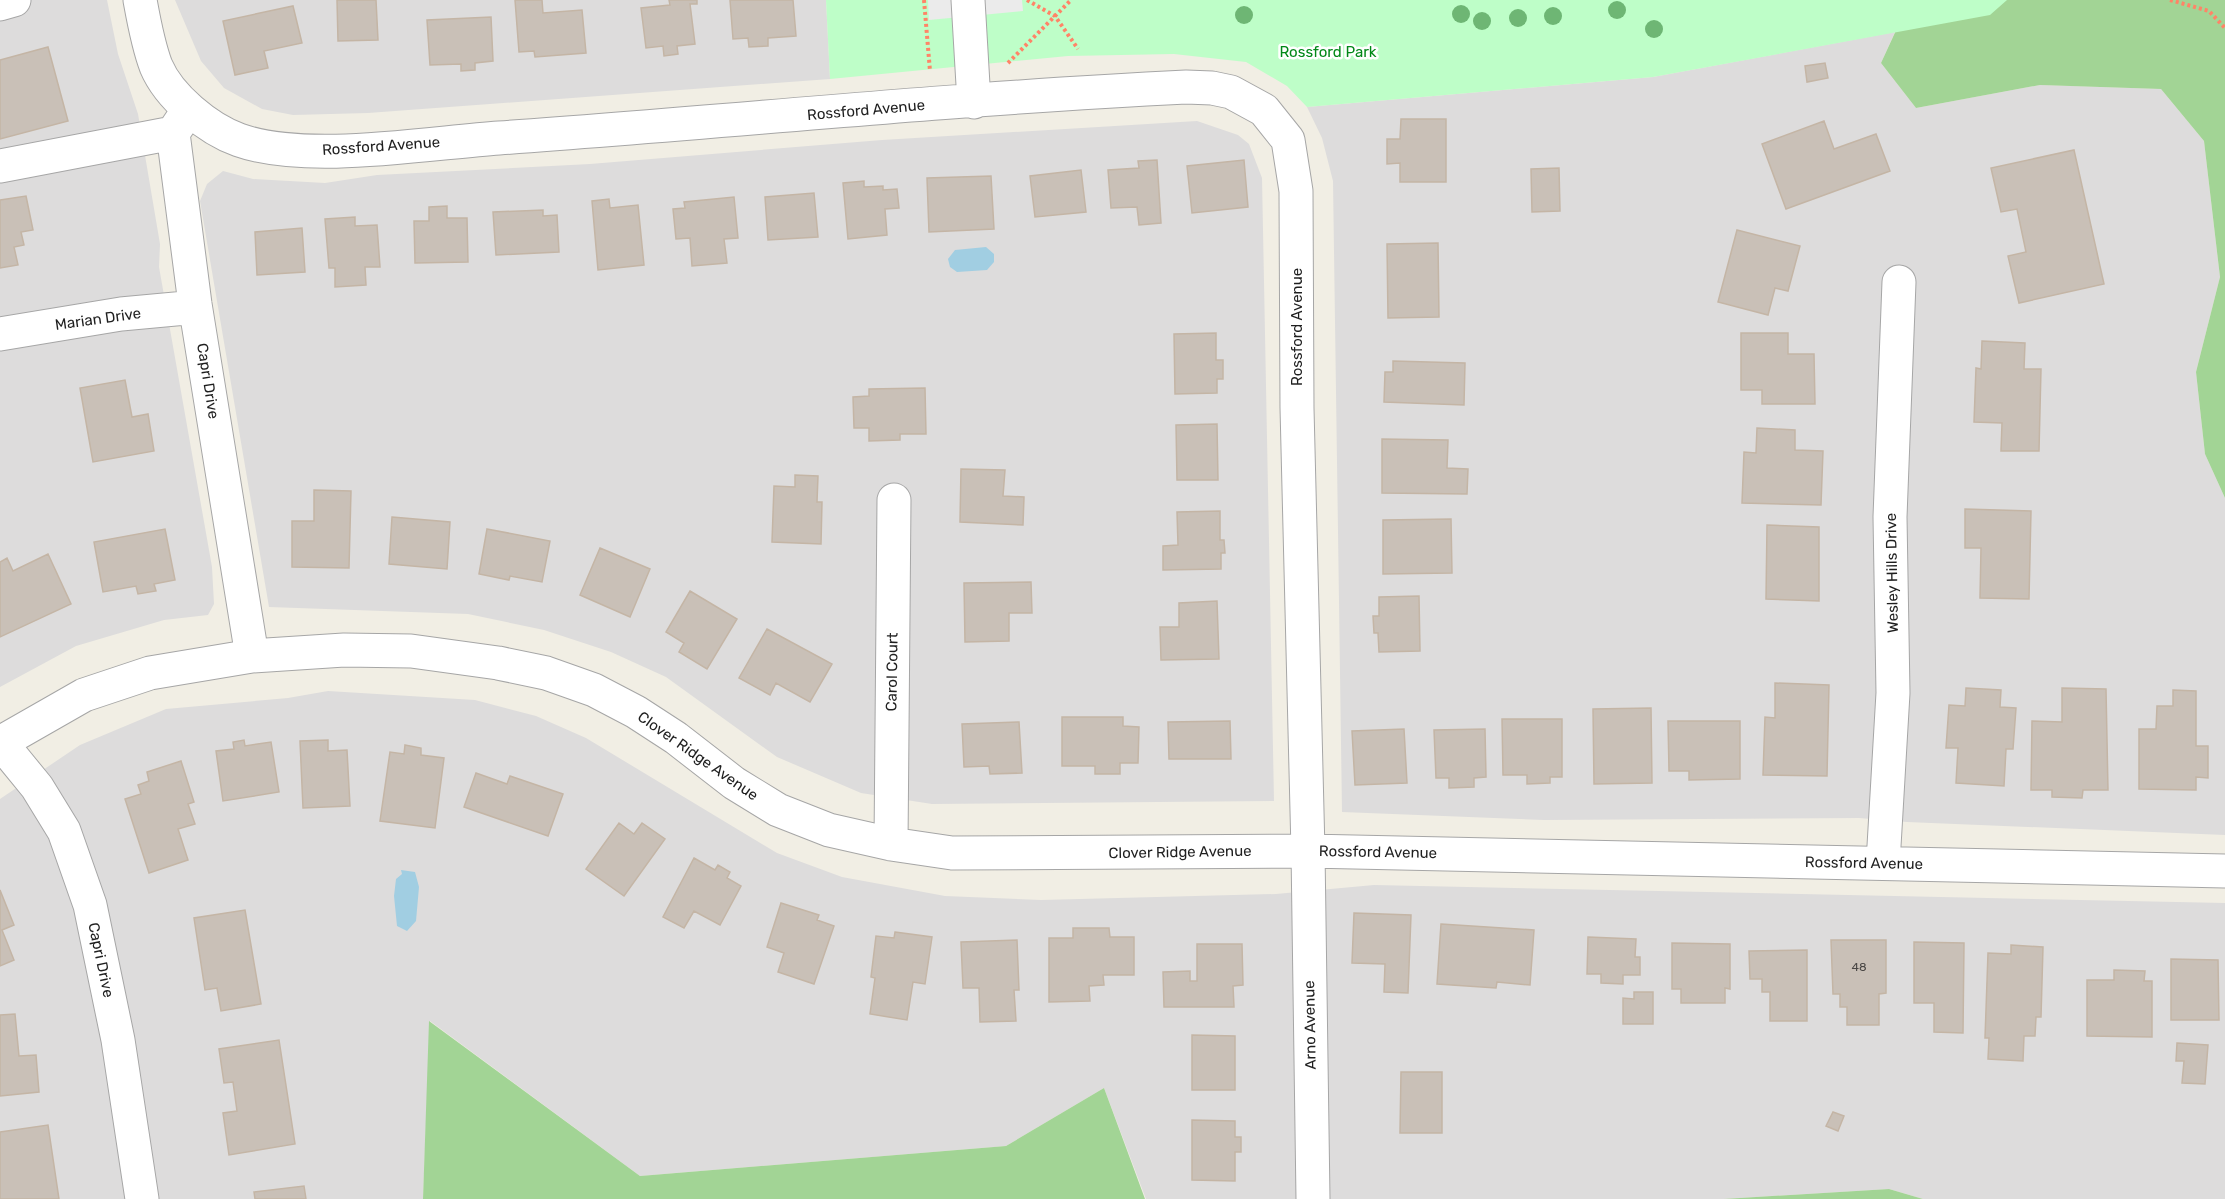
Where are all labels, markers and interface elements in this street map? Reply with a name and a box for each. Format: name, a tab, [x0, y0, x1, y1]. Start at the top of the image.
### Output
park label: Rossford Park	[1279, 43, 1377, 61]
street label: Rossford Avenue	[806, 96, 926, 124]
street label: Rossford Avenue	[321, 133, 441, 159]
street label: Rossford Avenue	[1288, 268, 1306, 386]
street label: Marian Drive	[54, 304, 142, 334]
street label: Capri Drive	[193, 342, 223, 420]
street label: Wesley Hills Drive	[1882, 513, 1902, 633]
street label: Carol Court	[882, 632, 902, 712]
street label: Clover Ridge Avenue	[634, 708, 762, 804]
street label: Clover Ridge Avenue	[1108, 842, 1252, 862]
street label: Rossford Avenue	[1319, 842, 1437, 862]
street label: Rossford Avenue	[1805, 853, 1923, 873]
street label: Capri Drive	[84, 921, 118, 999]
house number: 48	[1851, 960, 1867, 974]
street label: Arno Avenue	[1300, 980, 1320, 1070]

